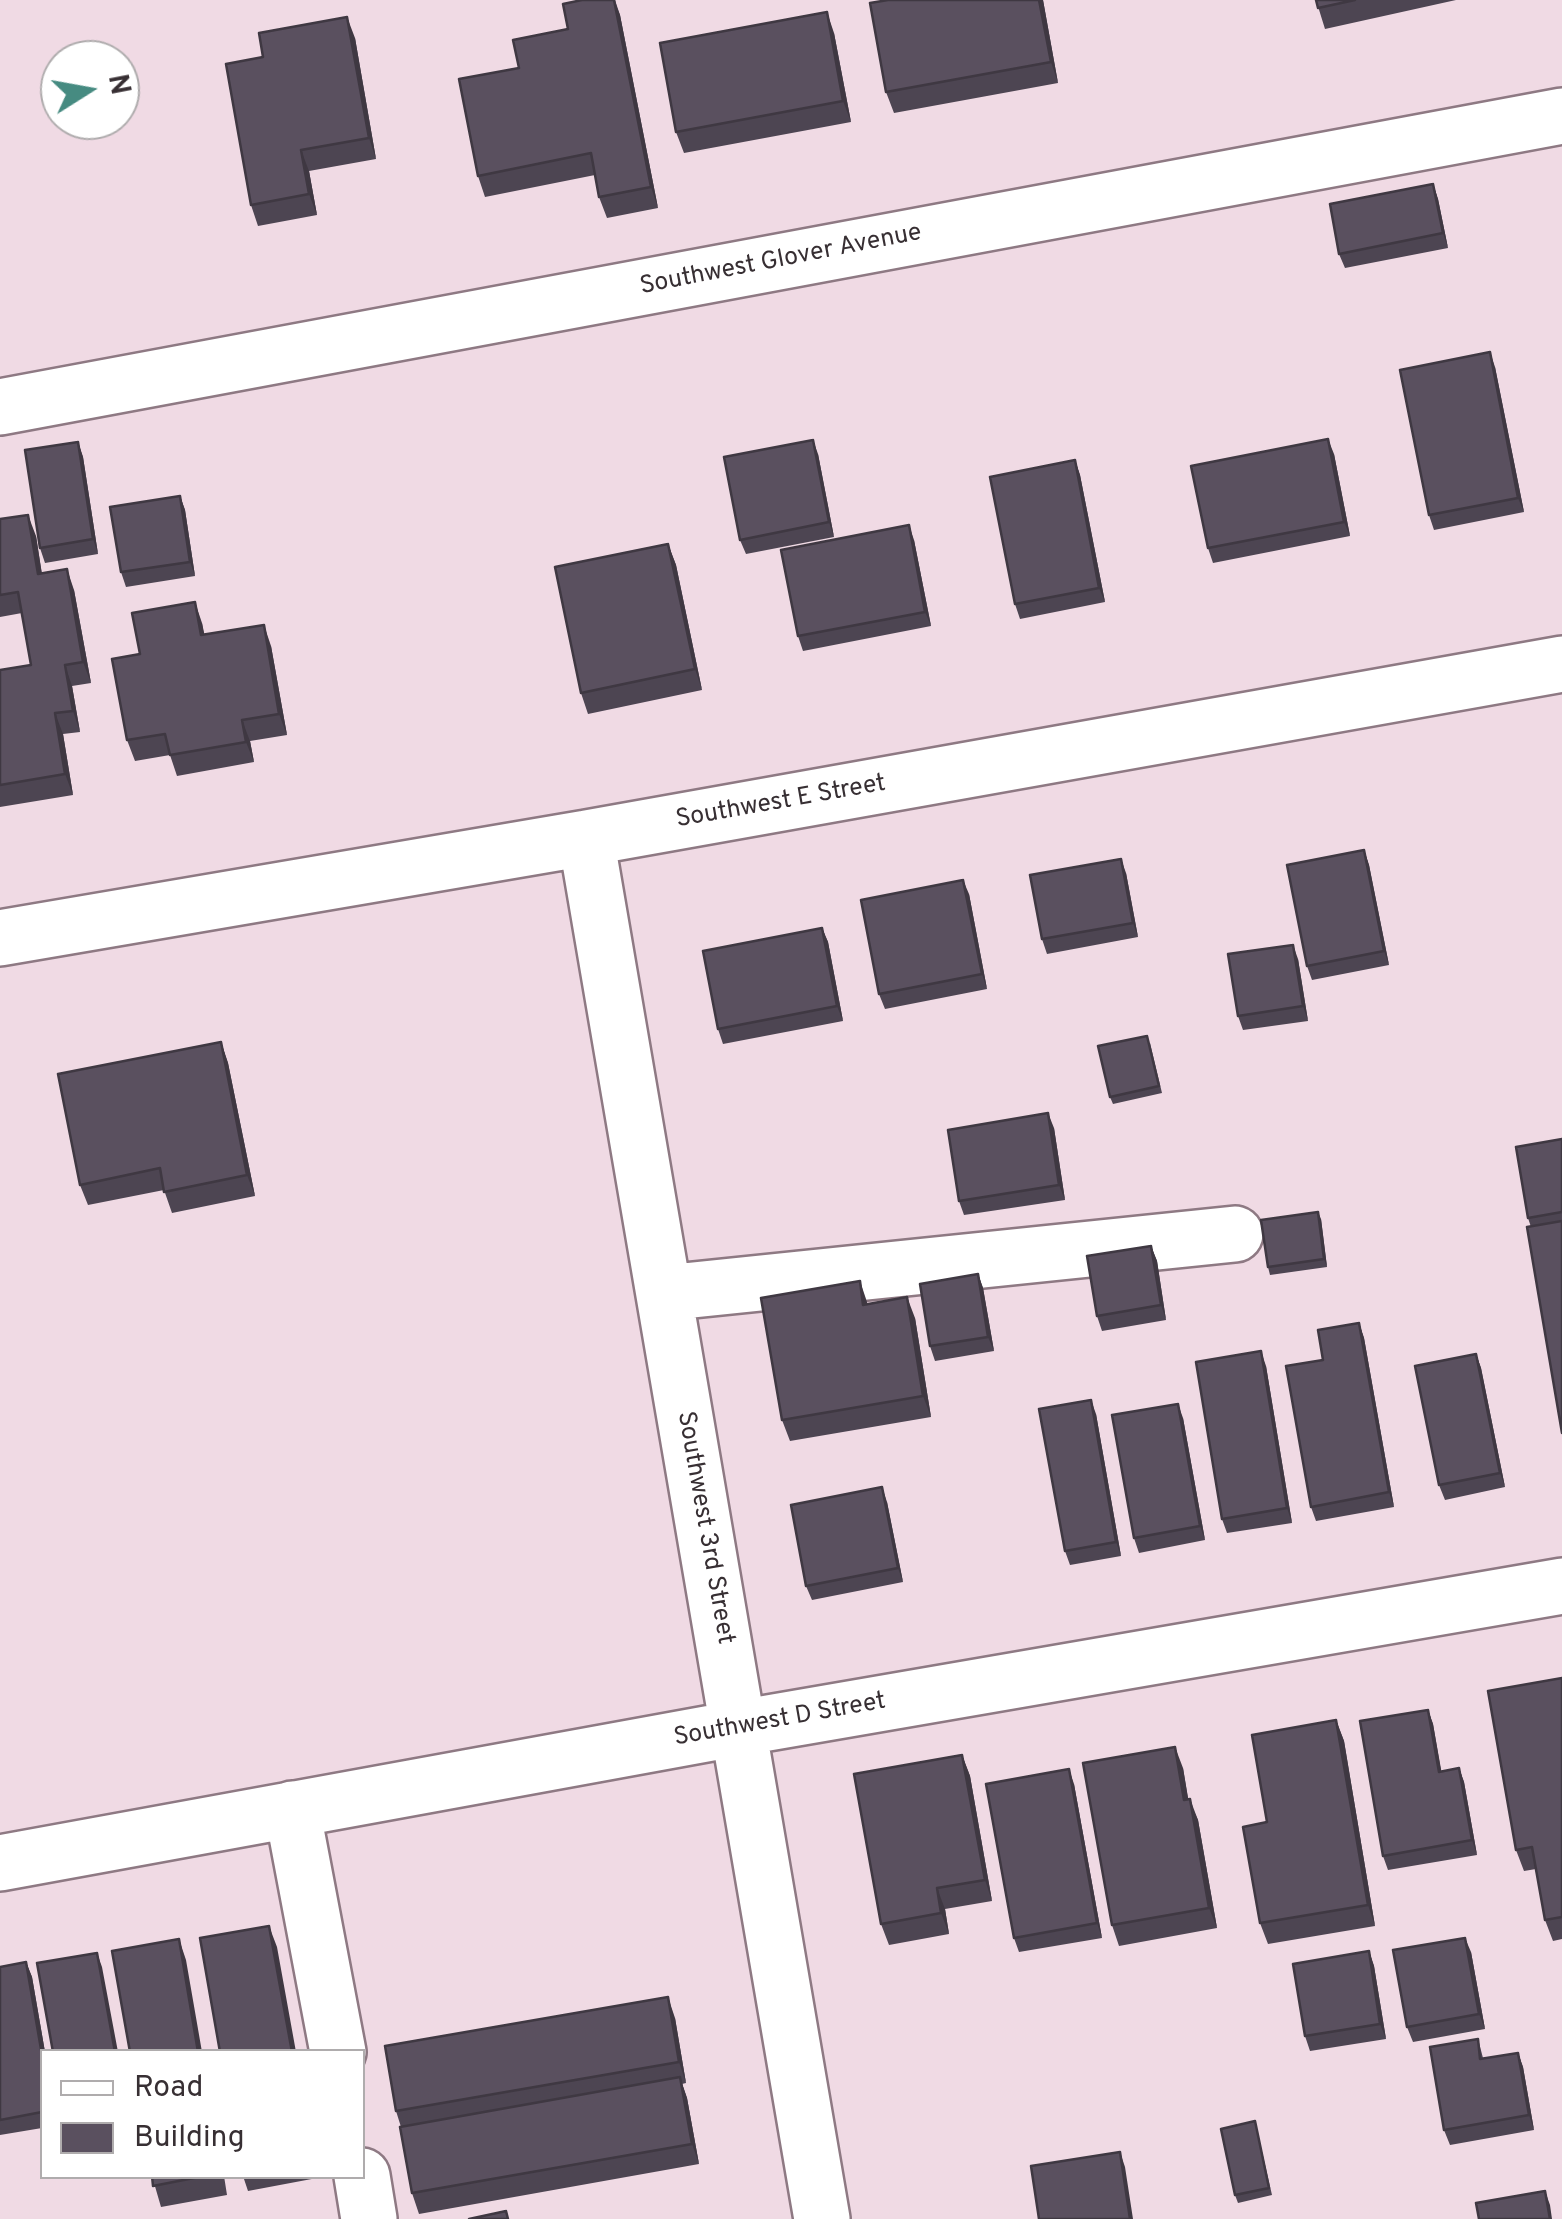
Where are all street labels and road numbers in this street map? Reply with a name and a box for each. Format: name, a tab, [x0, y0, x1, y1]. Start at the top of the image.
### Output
street label: Southwest Glover Avenue	[638, 219, 924, 303]
street label: Southwest E Street	[674, 770, 888, 836]
street label: Southwest 3rd Street	[669, 1409, 739, 1647]
street label: Southwest D Street	[672, 1688, 888, 1754]

